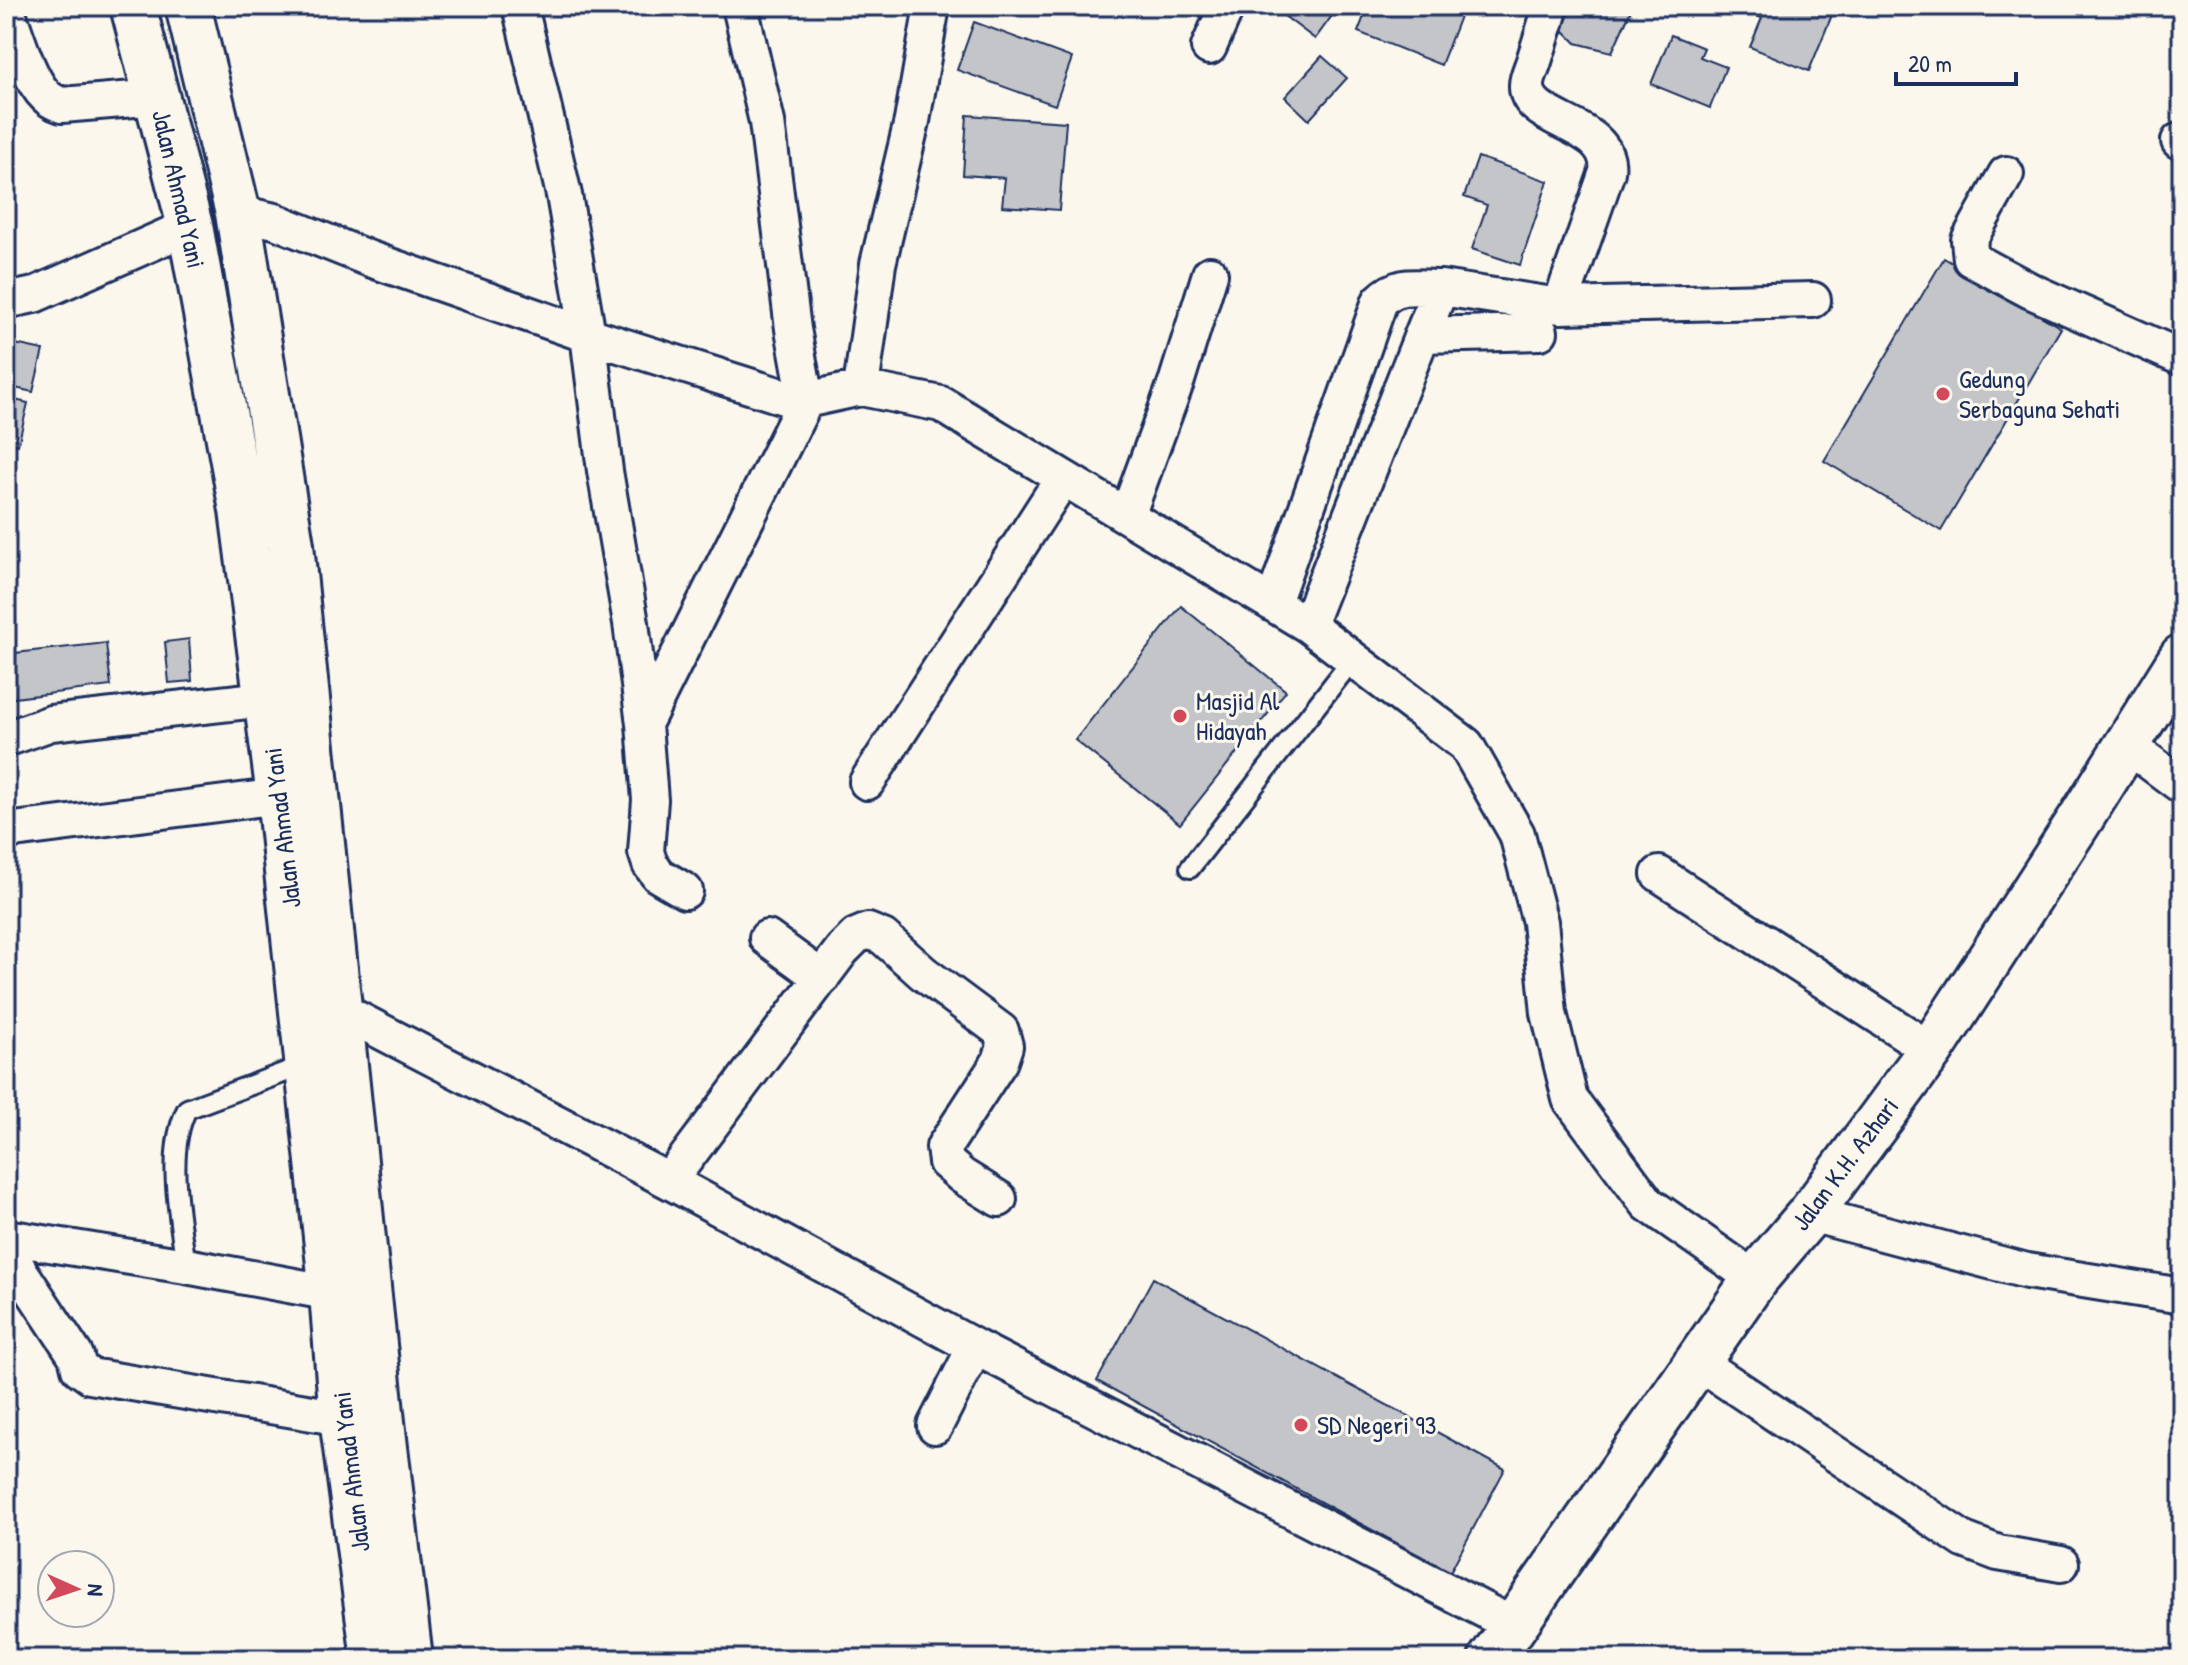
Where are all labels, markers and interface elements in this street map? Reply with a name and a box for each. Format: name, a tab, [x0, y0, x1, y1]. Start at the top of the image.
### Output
scale bar	[1896, 36, 2016, 86]
text: 20 m	[1908, 47, 1952, 79]
street label: Jalan Ahmad Yani	[144, 106, 215, 272]
place label: Gedung Serbaguna Sehati	[1959, 361, 2120, 426]
marker: Gedung Serbaguna Sehati	[1934, 385, 1952, 403]
place label: Masjid Al Hidayah	[1196, 683, 1279, 748]
marker: Masjid Al Hidayah	[1171, 707, 1189, 725]
street label: Jalan Ahmad Yani	[254, 746, 309, 910]
street label: Jalan K.H. Azhari	[1783, 1090, 1906, 1237]
street label: Jalan Ahmad Yani	[323, 1390, 378, 1554]
place label: SD Negeri 93	[1317, 1407, 1436, 1442]
marker: SD Negeri 93	[1292, 1416, 1310, 1434]
north arrow	[36, 1549, 116, 1629]
text: N	[81, 1583, 111, 1597]

